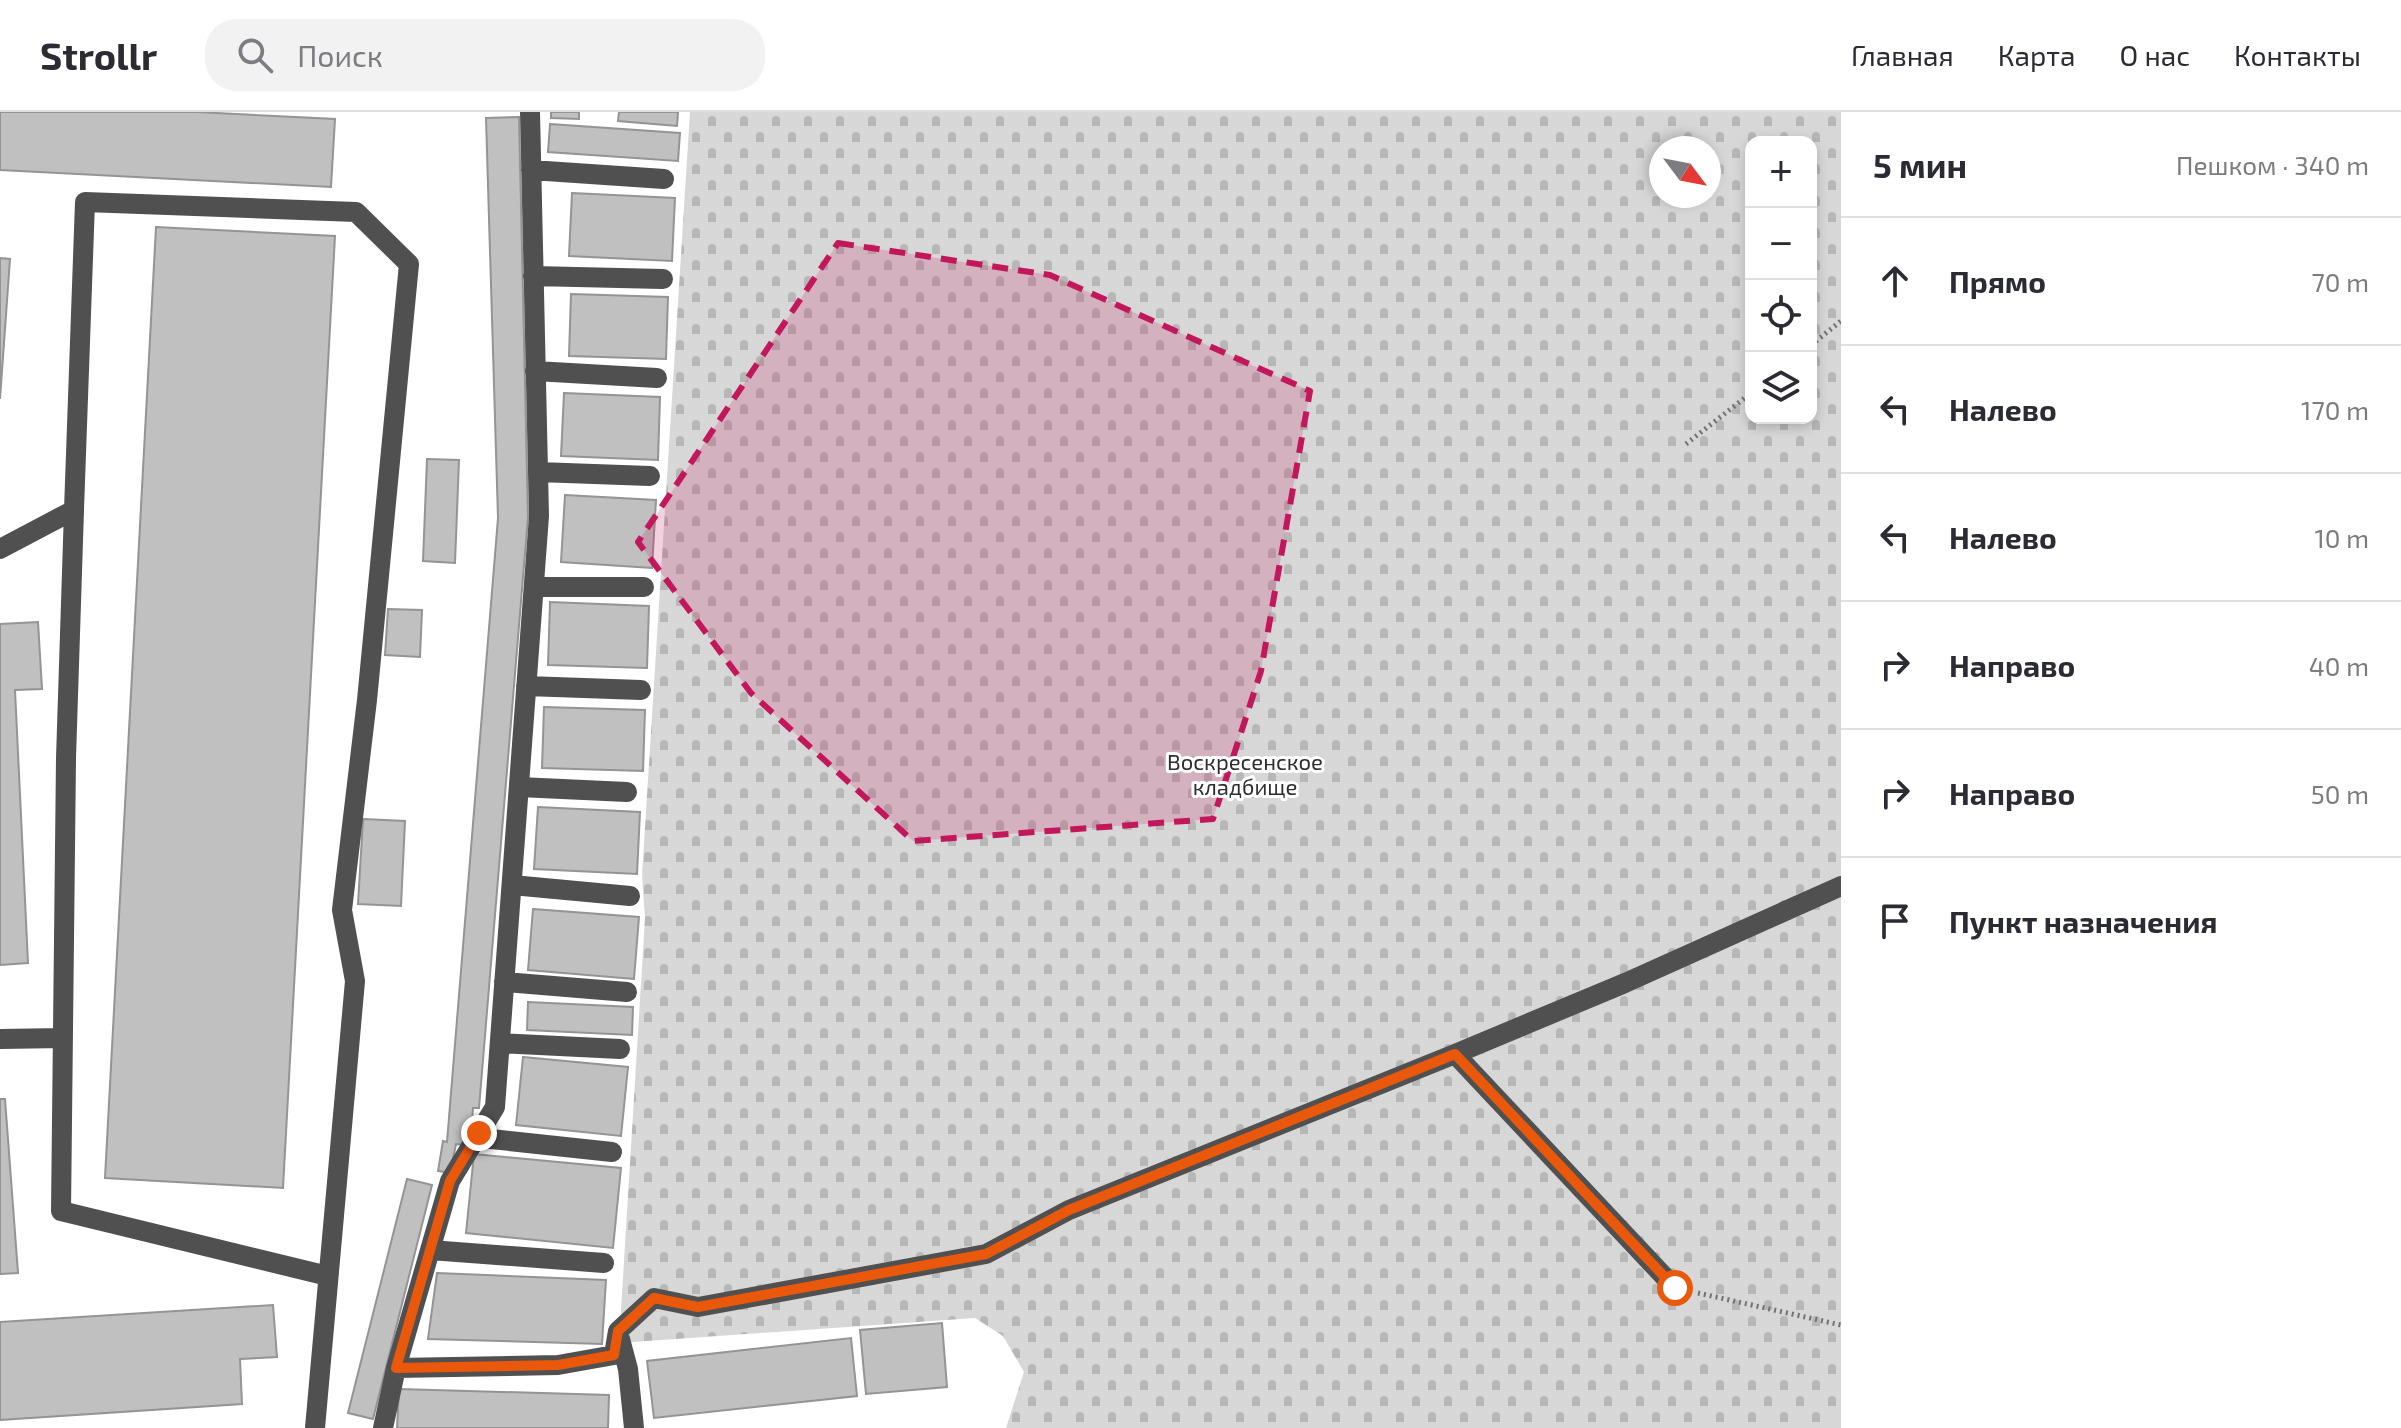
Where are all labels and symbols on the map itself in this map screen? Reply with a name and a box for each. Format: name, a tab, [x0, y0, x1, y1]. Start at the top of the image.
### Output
north arrow	[1649, 136, 1721, 208]
park label: Воскресенское кладбище	[1167, 748, 1323, 799]
route end	[461, 1115, 497, 1151]
route start	[1657, 1270, 1693, 1306]

